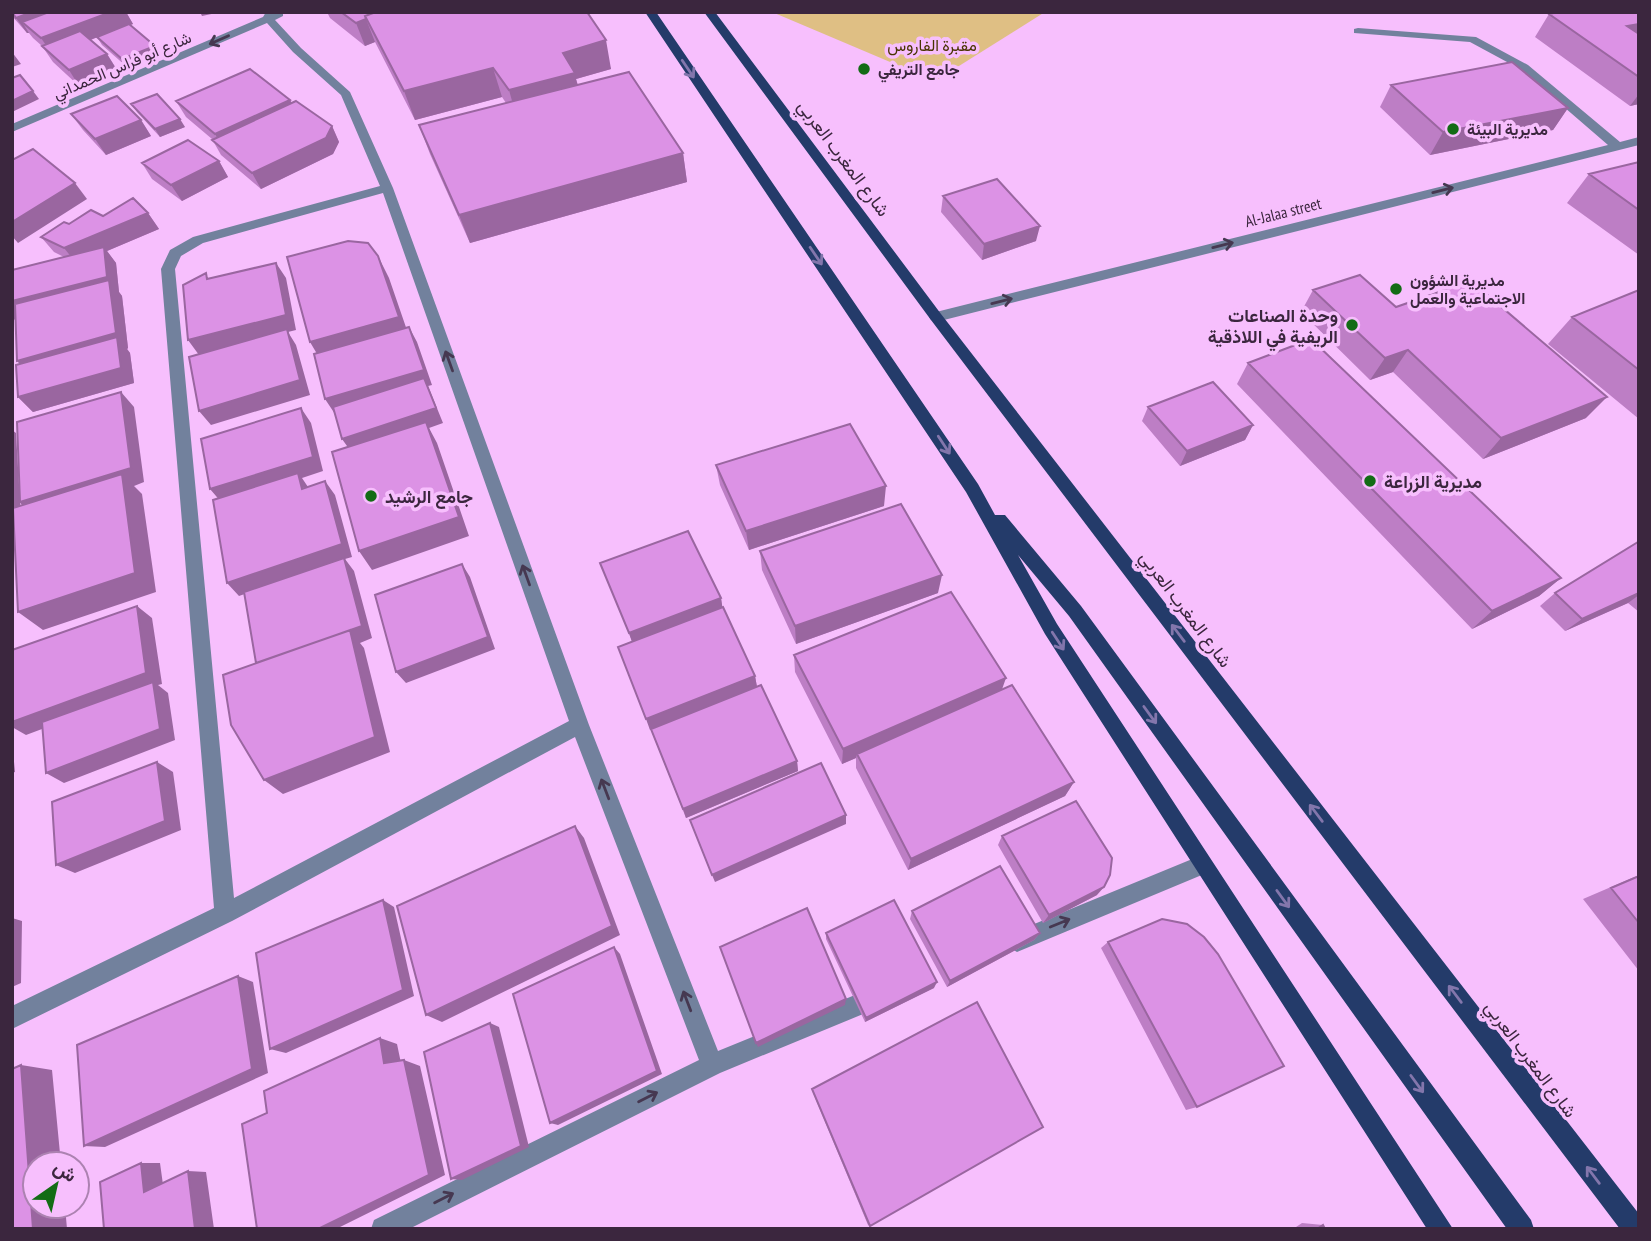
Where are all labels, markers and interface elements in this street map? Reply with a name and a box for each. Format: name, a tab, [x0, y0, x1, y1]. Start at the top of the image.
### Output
street label: شارع أبو فراس الحمداني	[50, 27, 196, 107]
one-way arrow	[209, 34, 231, 47]
park label: مقبرة الفاروس	[887, 35, 977, 56]
one-way arrow	[681, 58, 695, 78]
place label: جامع التريفي	[878, 59, 960, 83]
marker: جامع التريفي	[856, 61, 872, 77]
street label: شارع المغرب العربي	[790, 95, 895, 223]
place label: مديرية البيئة	[1467, 119, 1548, 140]
marker: مديرية البيئة	[1445, 121, 1461, 137]
one-way arrow	[1432, 183, 1454, 196]
street label: Al-Jalaa street	[1243, 193, 1324, 231]
one-way arrow	[1211, 238, 1234, 251]
one-way arrow	[809, 246, 823, 266]
place label: مديرية الشؤون الاجتماعية والعمل	[1410, 270, 1525, 309]
marker: مديرية الشؤون الاجتماعية والعمل	[1388, 281, 1404, 297]
one-way arrow	[990, 294, 1013, 307]
place label: وحدة الصناعات الريفية في اللاذقية	[1208, 304, 1338, 352]
marker: وحدة الصناعات الريفية في اللاذقية	[1344, 317, 1360, 333]
one-way arrow	[442, 351, 455, 373]
one-way arrow	[936, 435, 951, 454]
place label: مديرية الزراعة	[1384, 470, 1482, 493]
marker: مديرية الزراعة	[1362, 473, 1378, 489]
place label: جامع الرشيد	[385, 485, 473, 509]
marker: جامع الرشيد	[363, 488, 379, 504]
street label: شارع المغرب العربي	[1132, 546, 1237, 674]
one-way arrow	[519, 565, 532, 587]
one-way arrow	[1171, 624, 1185, 643]
one-way arrow	[1052, 631, 1066, 651]
one-way arrow	[1143, 705, 1157, 724]
one-way arrow	[597, 778, 610, 800]
one-way arrow	[1309, 805, 1324, 823]
one-way arrow	[1276, 889, 1290, 908]
one-way arrow	[1049, 915, 1071, 928]
one-way arrow	[1447, 985, 1462, 1004]
one-way arrow	[680, 991, 693, 1012]
street label: شارع المغرب العربي	[1477, 996, 1582, 1124]
one-way arrow	[1409, 1074, 1424, 1093]
one-way arrow	[637, 1089, 658, 1103]
north arrow	[21, 1150, 91, 1220]
text: ش	[49, 1155, 82, 1187]
one-way arrow	[1586, 1166, 1601, 1184]
one-way arrow	[433, 1191, 454, 1205]

